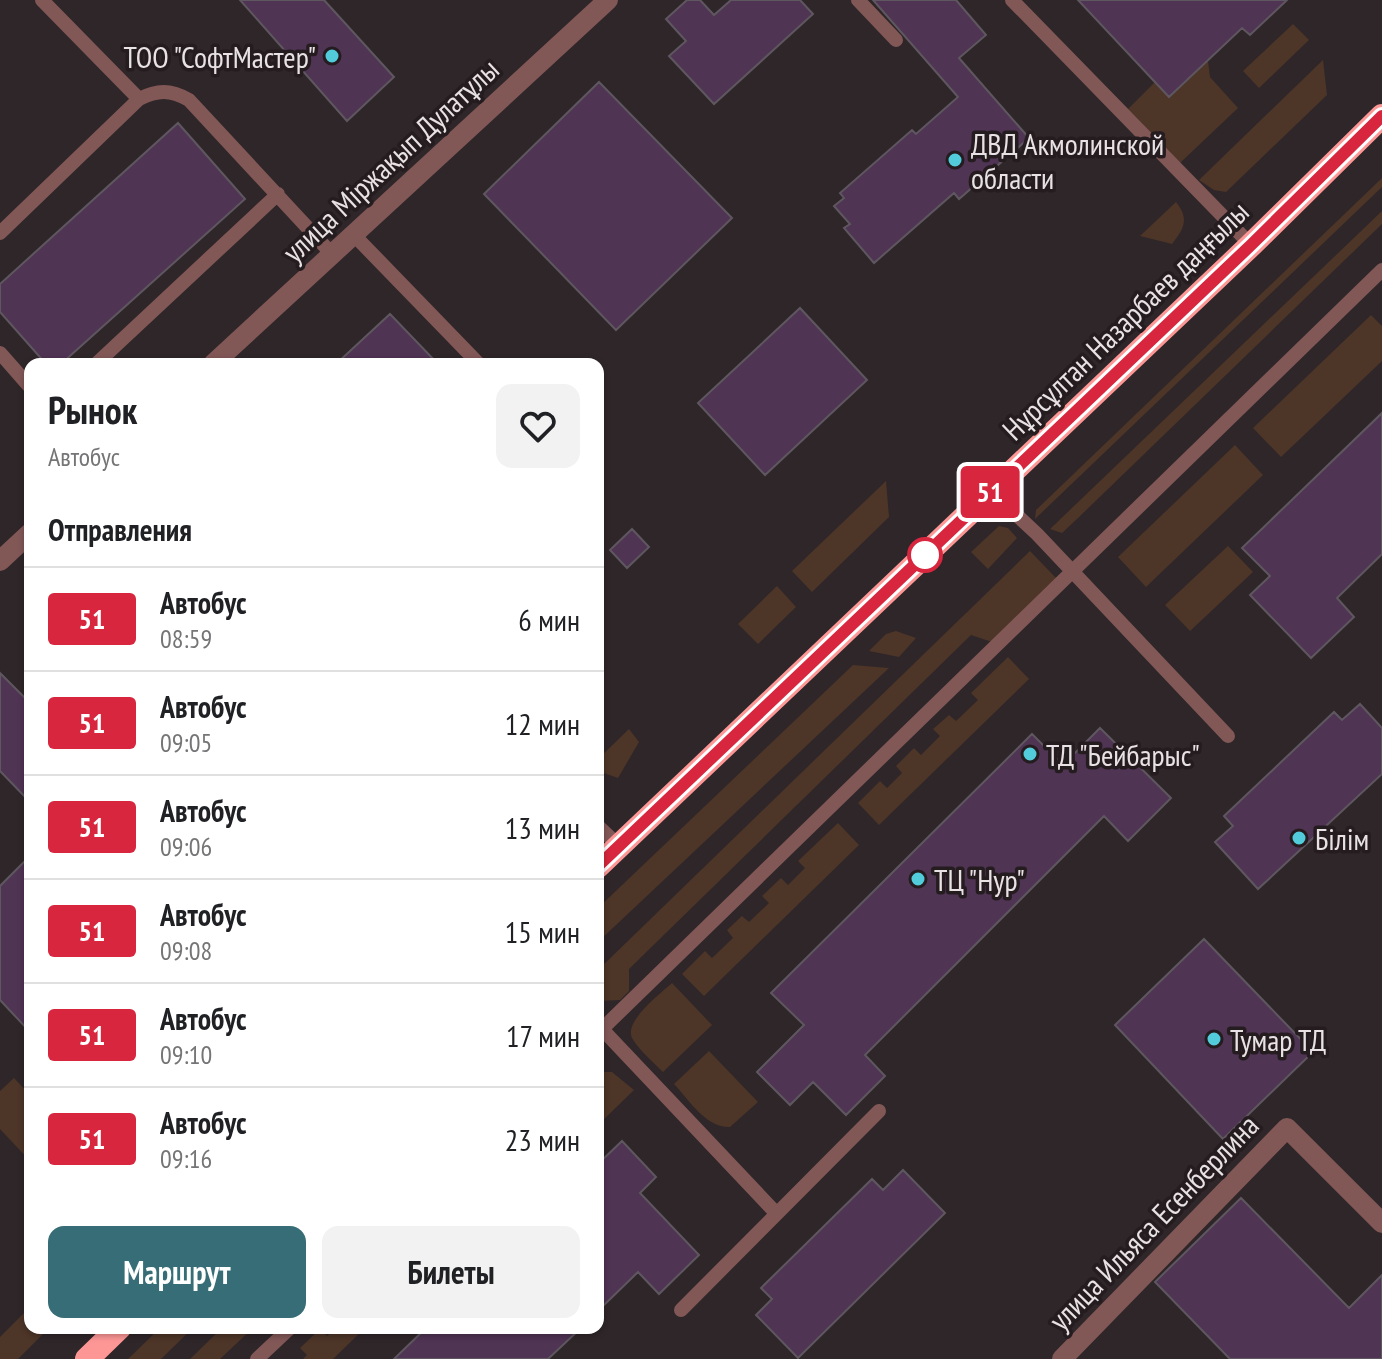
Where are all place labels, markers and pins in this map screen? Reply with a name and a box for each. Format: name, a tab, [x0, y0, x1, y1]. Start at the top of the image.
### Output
place label: ТОО "СофтМастер"	[124, 37, 316, 76]
marker: ТОО "СофтМастер"	[323, 47, 341, 65]
place label: ДВД Акмолинской области	[971, 124, 1164, 197]
marker: ДВД Акмолинской области	[946, 151, 964, 169]
unlabelled marker	[908, 538, 942, 572]
place label: ТД "Бейбарыс"	[1046, 735, 1200, 774]
marker: ТД "Бейбарыс"	[1021, 745, 1039, 763]
place label: Білім	[1315, 819, 1369, 858]
marker: Білім	[1290, 829, 1308, 847]
place label: ТЦ "Нур"	[934, 860, 1025, 899]
marker: ТЦ "Нур"	[909, 870, 927, 888]
place label: Тумар ТД	[1230, 1020, 1326, 1059]
marker: Тумар ТД	[1205, 1030, 1223, 1048]

